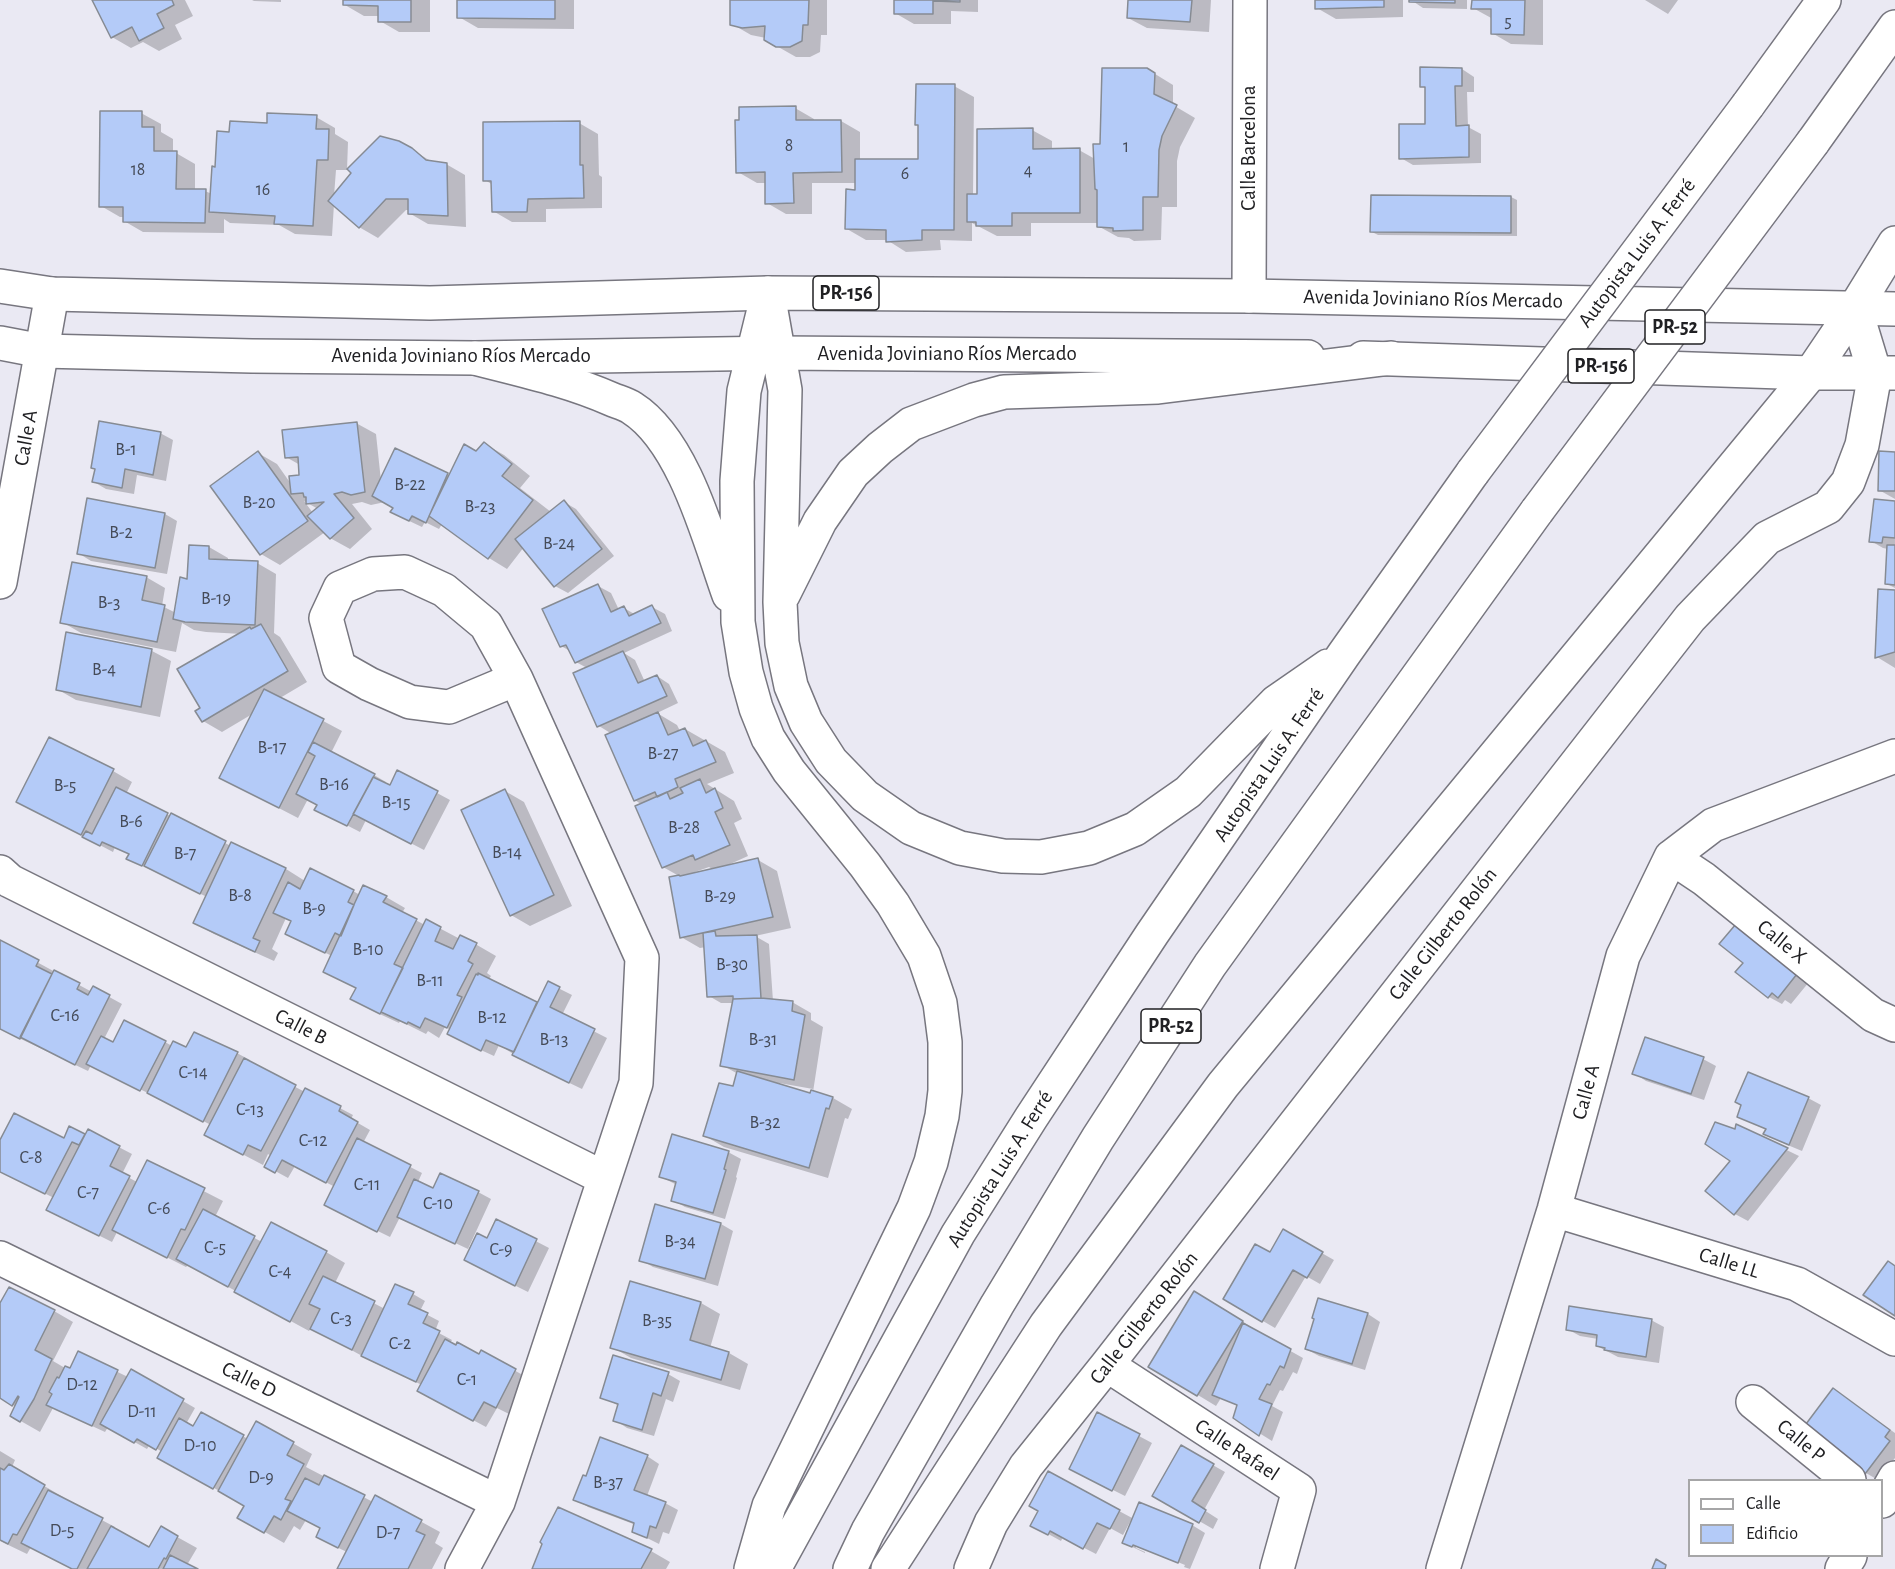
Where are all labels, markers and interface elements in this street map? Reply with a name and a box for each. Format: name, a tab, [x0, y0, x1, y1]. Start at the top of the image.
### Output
house number: 5	[1504, 11, 1512, 33]
street label: Calle Barcelona	[1236, 85, 1262, 211]
house number: 8	[785, 135, 793, 157]
house number: 1	[1123, 136, 1129, 158]
house number: 18	[131, 159, 145, 181]
house number: 4	[1024, 160, 1032, 182]
house number: 6	[901, 163, 909, 185]
street label: Autopista Luis A. Ferré	[1573, 174, 1701, 332]
house number: 16	[256, 179, 270, 201]
road number: PR-156	[813, 276, 879, 310]
street label: Avenida Joviniano Ríos Mercado	[1303, 284, 1563, 314]
road number: PR-52	[1645, 310, 1705, 344]
street label: Avenida Joviniano Ríos Mercado	[817, 341, 1077, 367]
street label: Avenida Joviniano Ríos Mercado	[331, 343, 591, 369]
road number: PR-156	[1568, 349, 1634, 383]
street label: Calle A	[9, 408, 43, 468]
house number: B-1	[115, 439, 137, 461]
house number: B-22	[394, 474, 426, 496]
house number: B-20	[243, 492, 275, 514]
house number: B-23	[465, 496, 495, 518]
house number: B-2	[109, 522, 133, 544]
house number: B-24	[543, 533, 575, 555]
house number: B-19	[201, 588, 231, 610]
house number: B-3	[98, 592, 120, 614]
house number: B-4	[92, 659, 116, 681]
street label: Autopista Luis A. Ferré	[1208, 683, 1330, 847]
house number: B-17	[258, 737, 286, 759]
house number: B-27	[648, 743, 678, 765]
house number: B-16	[319, 774, 349, 796]
house number: B-5	[54, 775, 76, 797]
house number: B-15	[382, 792, 410, 814]
house number: B-6	[119, 811, 143, 833]
house number: B-28	[668, 817, 700, 839]
house number: B-14	[492, 842, 522, 864]
house number: B-7	[174, 843, 196, 865]
street label: Calle Gilberto Rolón	[1383, 862, 1503, 1006]
house number: B-8	[228, 885, 252, 907]
house number: B-29	[704, 886, 736, 908]
house number: B-9	[302, 898, 326, 920]
street label: Calle X	[1752, 914, 1812, 970]
house number: B-10	[353, 939, 383, 961]
house number: B-30	[716, 954, 748, 976]
house number: B-11	[416, 970, 444, 992]
street label: Calle B	[271, 1003, 331, 1051]
house number: C-16	[51, 1005, 79, 1027]
house number: B-12	[477, 1007, 507, 1029]
road number: PR-52	[1141, 1009, 1201, 1043]
house number: B-13	[540, 1029, 568, 1051]
house number: B-31	[749, 1029, 777, 1051]
house number: C-14	[178, 1062, 208, 1084]
street label: Calle A	[1567, 1062, 1605, 1122]
street label: Autopista Luis A. Ferré	[942, 1086, 1058, 1252]
house number: C-13	[236, 1099, 264, 1121]
house number: B-32	[750, 1112, 780, 1134]
house number: C-12	[299, 1130, 327, 1152]
house number: C-8	[20, 1147, 42, 1169]
house number: C-11	[354, 1174, 380, 1196]
house number: C-7	[77, 1182, 99, 1204]
house number: C-10	[423, 1193, 453, 1215]
house number: C-6	[148, 1198, 170, 1220]
house number: B-34	[664, 1231, 696, 1253]
house number: C-5	[204, 1237, 226, 1259]
house number: C-9	[490, 1239, 512, 1261]
street label: Calle LL	[1696, 1242, 1762, 1284]
street label: Calle Gilberto Rolón	[1084, 1246, 1204, 1390]
house number: C-4	[269, 1261, 291, 1283]
house number: C-3	[330, 1308, 352, 1330]
house number: B-35	[642, 1310, 672, 1332]
house number: C-2	[389, 1333, 411, 1355]
street label: Calle D	[218, 1356, 280, 1404]
house number: C-1	[457, 1369, 477, 1391]
house number: D-12	[66, 1374, 98, 1396]
house number: D-11	[127, 1401, 157, 1423]
street label: Calle Rafael	[1190, 1413, 1284, 1487]
street label: Calle P	[1772, 1414, 1830, 1468]
house number: D-10	[184, 1435, 216, 1457]
house number: D-9	[248, 1467, 274, 1489]
house number: B-37	[593, 1472, 623, 1494]
legend	[1688, 1479, 1883, 1557]
text: Calle	[1746, 1495, 1781, 1513]
house number: D-5	[50, 1520, 74, 1542]
house number: D-7	[376, 1522, 400, 1544]
text: Edificio	[1746, 1525, 1798, 1543]

